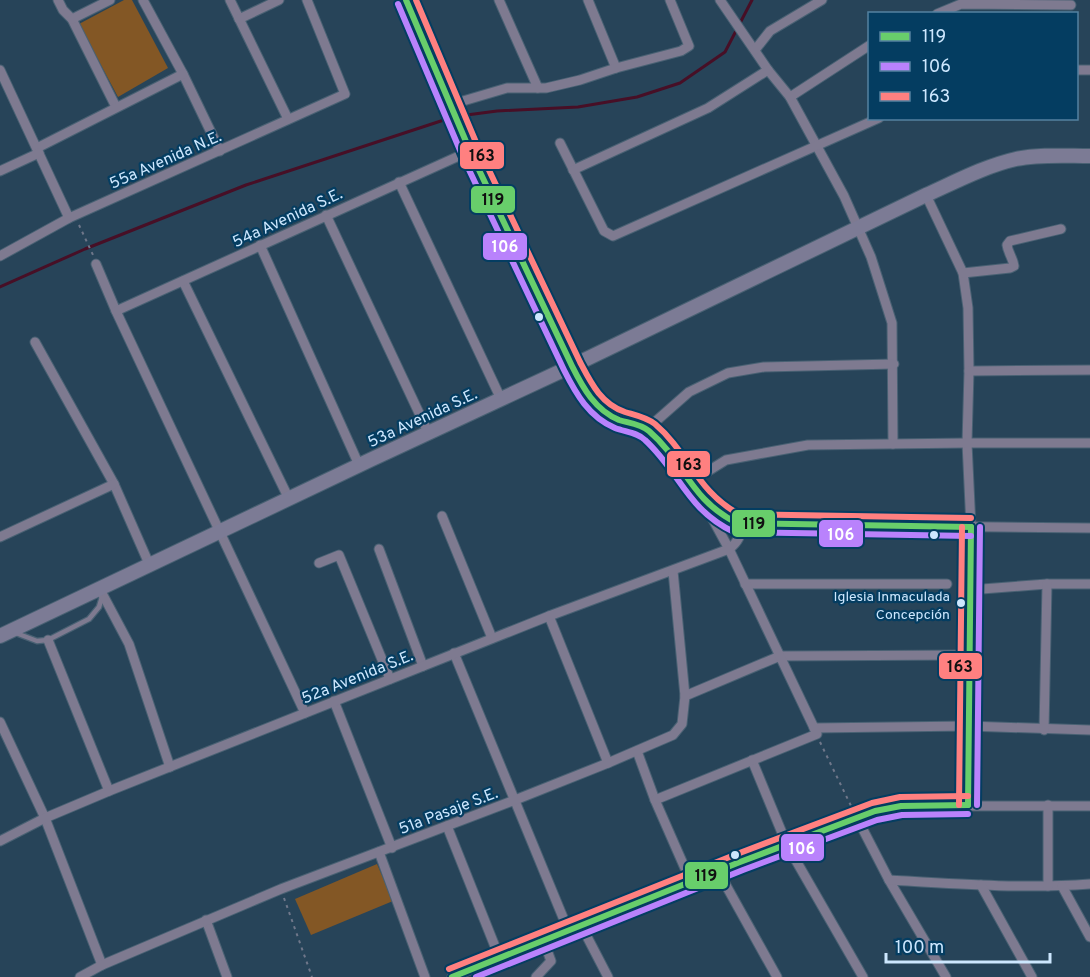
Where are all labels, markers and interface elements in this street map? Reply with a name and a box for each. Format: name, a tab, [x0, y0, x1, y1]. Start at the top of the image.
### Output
legend	[868, 12, 1078, 120]
text: 119	[922, 26, 946, 49]
text: 106	[922, 56, 951, 79]
text: 163	[922, 86, 950, 109]
street label: 55a Avenida N.E.	[107, 127, 225, 194]
line badge: 163	[459, 141, 505, 170]
text: 163	[469, 147, 495, 167]
street label: 54a Avenida S.E.	[230, 185, 346, 253]
line badge: 119	[470, 185, 516, 214]
text: 119	[482, 191, 504, 211]
line badge: 106	[482, 232, 528, 261]
text: 106	[492, 238, 518, 258]
unlabelled marker	[533, 311, 545, 323]
street label: 53a Avenida S.E.	[365, 385, 481, 453]
line badge: 163	[666, 450, 711, 478]
text: 163	[676, 456, 702, 476]
line badge: 119	[731, 509, 776, 538]
text: 119	[743, 515, 765, 535]
line badge: 106	[818, 519, 864, 548]
text: 106	[828, 526, 854, 546]
unlabelled marker	[928, 529, 940, 541]
place label: Iglesia Inmaculada Concepción	[834, 589, 950, 624]
marker: Iglesia Inmaculada Concepción	[955, 597, 967, 609]
street label: 52a Avenida S.E.	[299, 646, 416, 709]
line badge: 163	[938, 652, 983, 680]
text: 163	[947, 658, 973, 678]
street label: 51a Pasaje S.E.	[396, 784, 501, 840]
line badge: 106	[780, 833, 825, 862]
text: 106	[789, 840, 815, 860]
unlabelled marker	[729, 849, 741, 861]
line badge: 119	[684, 861, 729, 890]
text: 119	[695, 867, 717, 887]
scale bar	[886, 926, 1050, 964]
text: 100 m	[895, 937, 944, 960]

